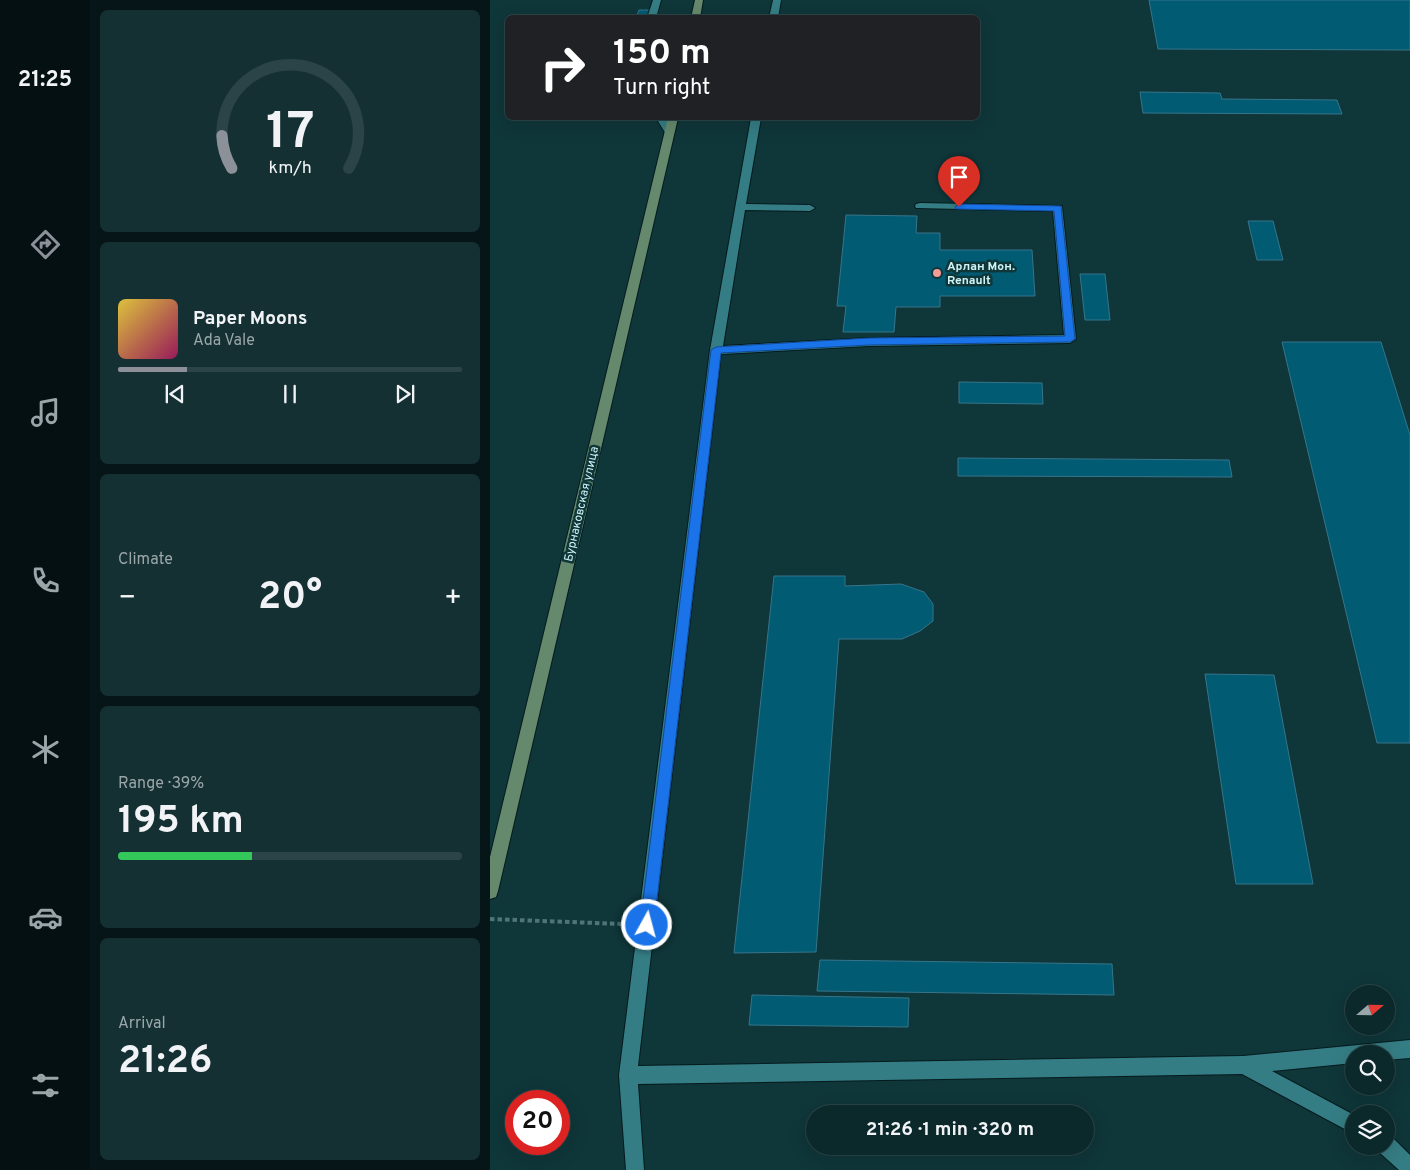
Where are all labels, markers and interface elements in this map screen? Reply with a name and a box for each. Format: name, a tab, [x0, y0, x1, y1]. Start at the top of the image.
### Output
text: 150 m	[613, 32, 711, 76]
icon: right	[530, 35, 595, 100]
text: 21:25	[18, 67, 72, 94]
text: Turn right	[613, 75, 710, 102]
text: 17	[266, 101, 314, 167]
pin	[938, 156, 980, 207]
text: km/h	[268, 157, 312, 180]
icon: arrive	[945, 163, 973, 191]
icon: directions	[28, 227, 63, 262]
place label: Арлан Мон. Renault	[947, 259, 1015, 289]
marker: Арлан Мон. Renault	[931, 267, 943, 279]
text: Paper Moons	[193, 307, 307, 331]
text: Ada Vale	[193, 331, 255, 351]
icon: previous	[161, 380, 189, 408]
icon: pause	[276, 380, 304, 408]
icon: next	[391, 380, 419, 408]
icon: music	[28, 395, 63, 430]
street label: Бурнаковская улица	[561, 445, 603, 563]
text: Climate	[118, 550, 173, 570]
icon: phone	[28, 563, 63, 598]
text: 20°	[258, 574, 322, 623]
text: −	[118, 581, 136, 617]
text: +	[444, 581, 462, 617]
icon: climate	[28, 732, 63, 767]
text: Range · 39%	[118, 774, 204, 794]
text: 195 km	[118, 798, 244, 847]
position arrow	[620, 898, 672, 950]
icon: car	[28, 900, 63, 935]
north arrow	[1345, 985, 1395, 1035]
map controls	[1345, 985, 1395, 1155]
text: Arrival	[118, 1014, 166, 1034]
text: 21:26	[118, 1038, 212, 1087]
button: search	[1345, 1045, 1395, 1095]
icon: filters	[28, 1068, 63, 1103]
speed limit sign: 20	[505, 1090, 570, 1155]
button: layers	[1345, 1105, 1395, 1155]
text: 21:26 · 1 min · 320 m	[866, 1118, 1034, 1142]

